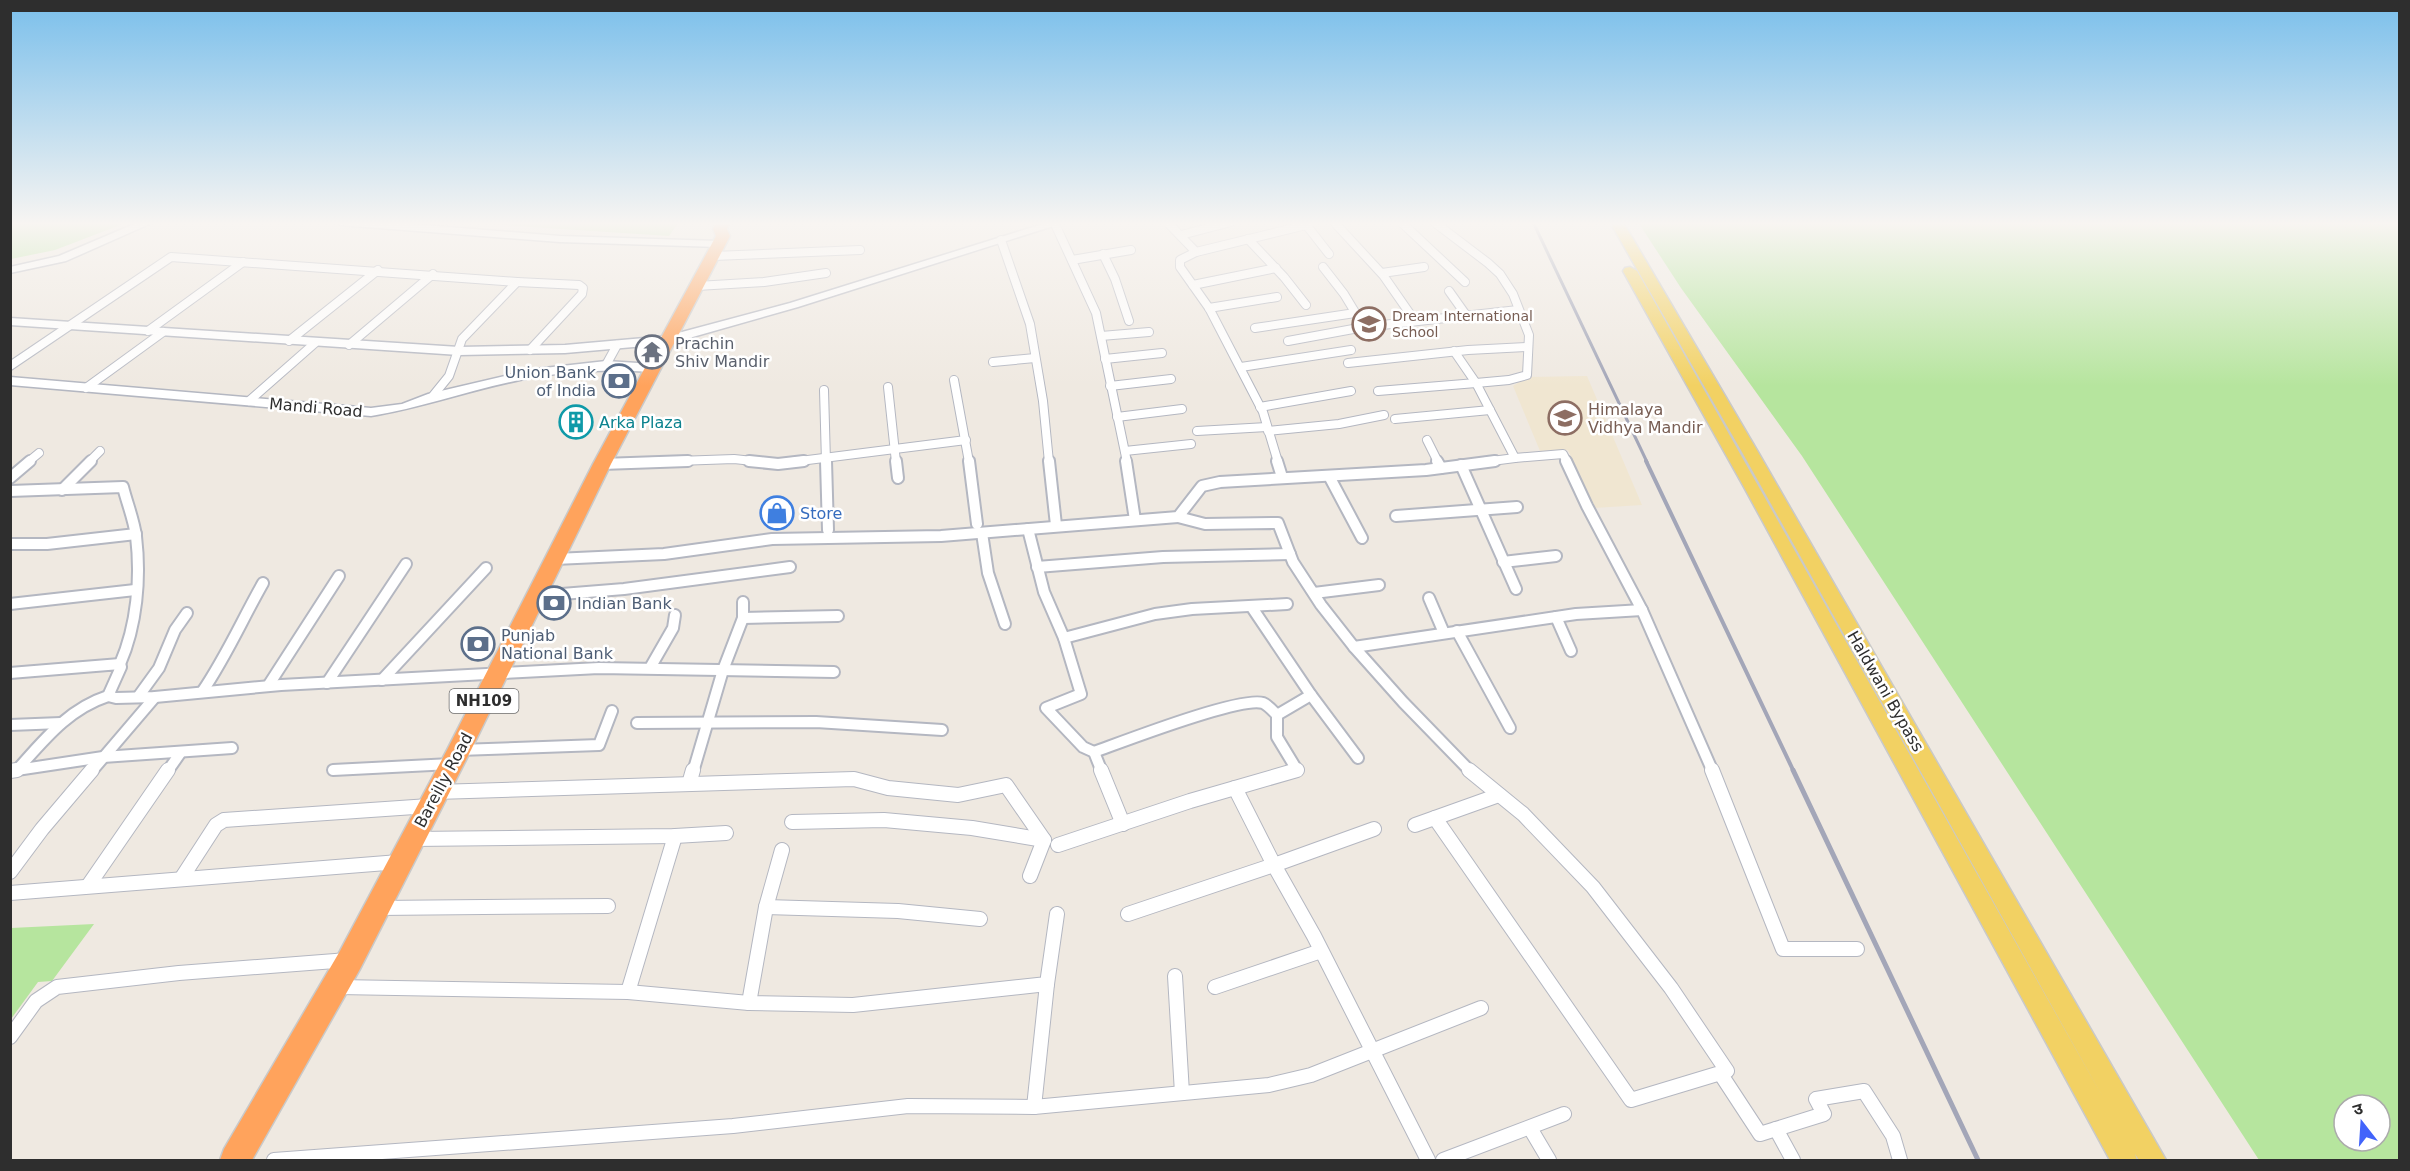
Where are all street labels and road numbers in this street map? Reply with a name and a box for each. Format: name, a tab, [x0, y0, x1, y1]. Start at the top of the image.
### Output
street label: Mandi Road	[269, 394, 363, 421]
street label: Haldwani Bypass	[1843, 628, 1928, 755]
road number: NH109	[450, 689, 518, 713]
street label: Bareilly Road	[410, 729, 476, 831]

